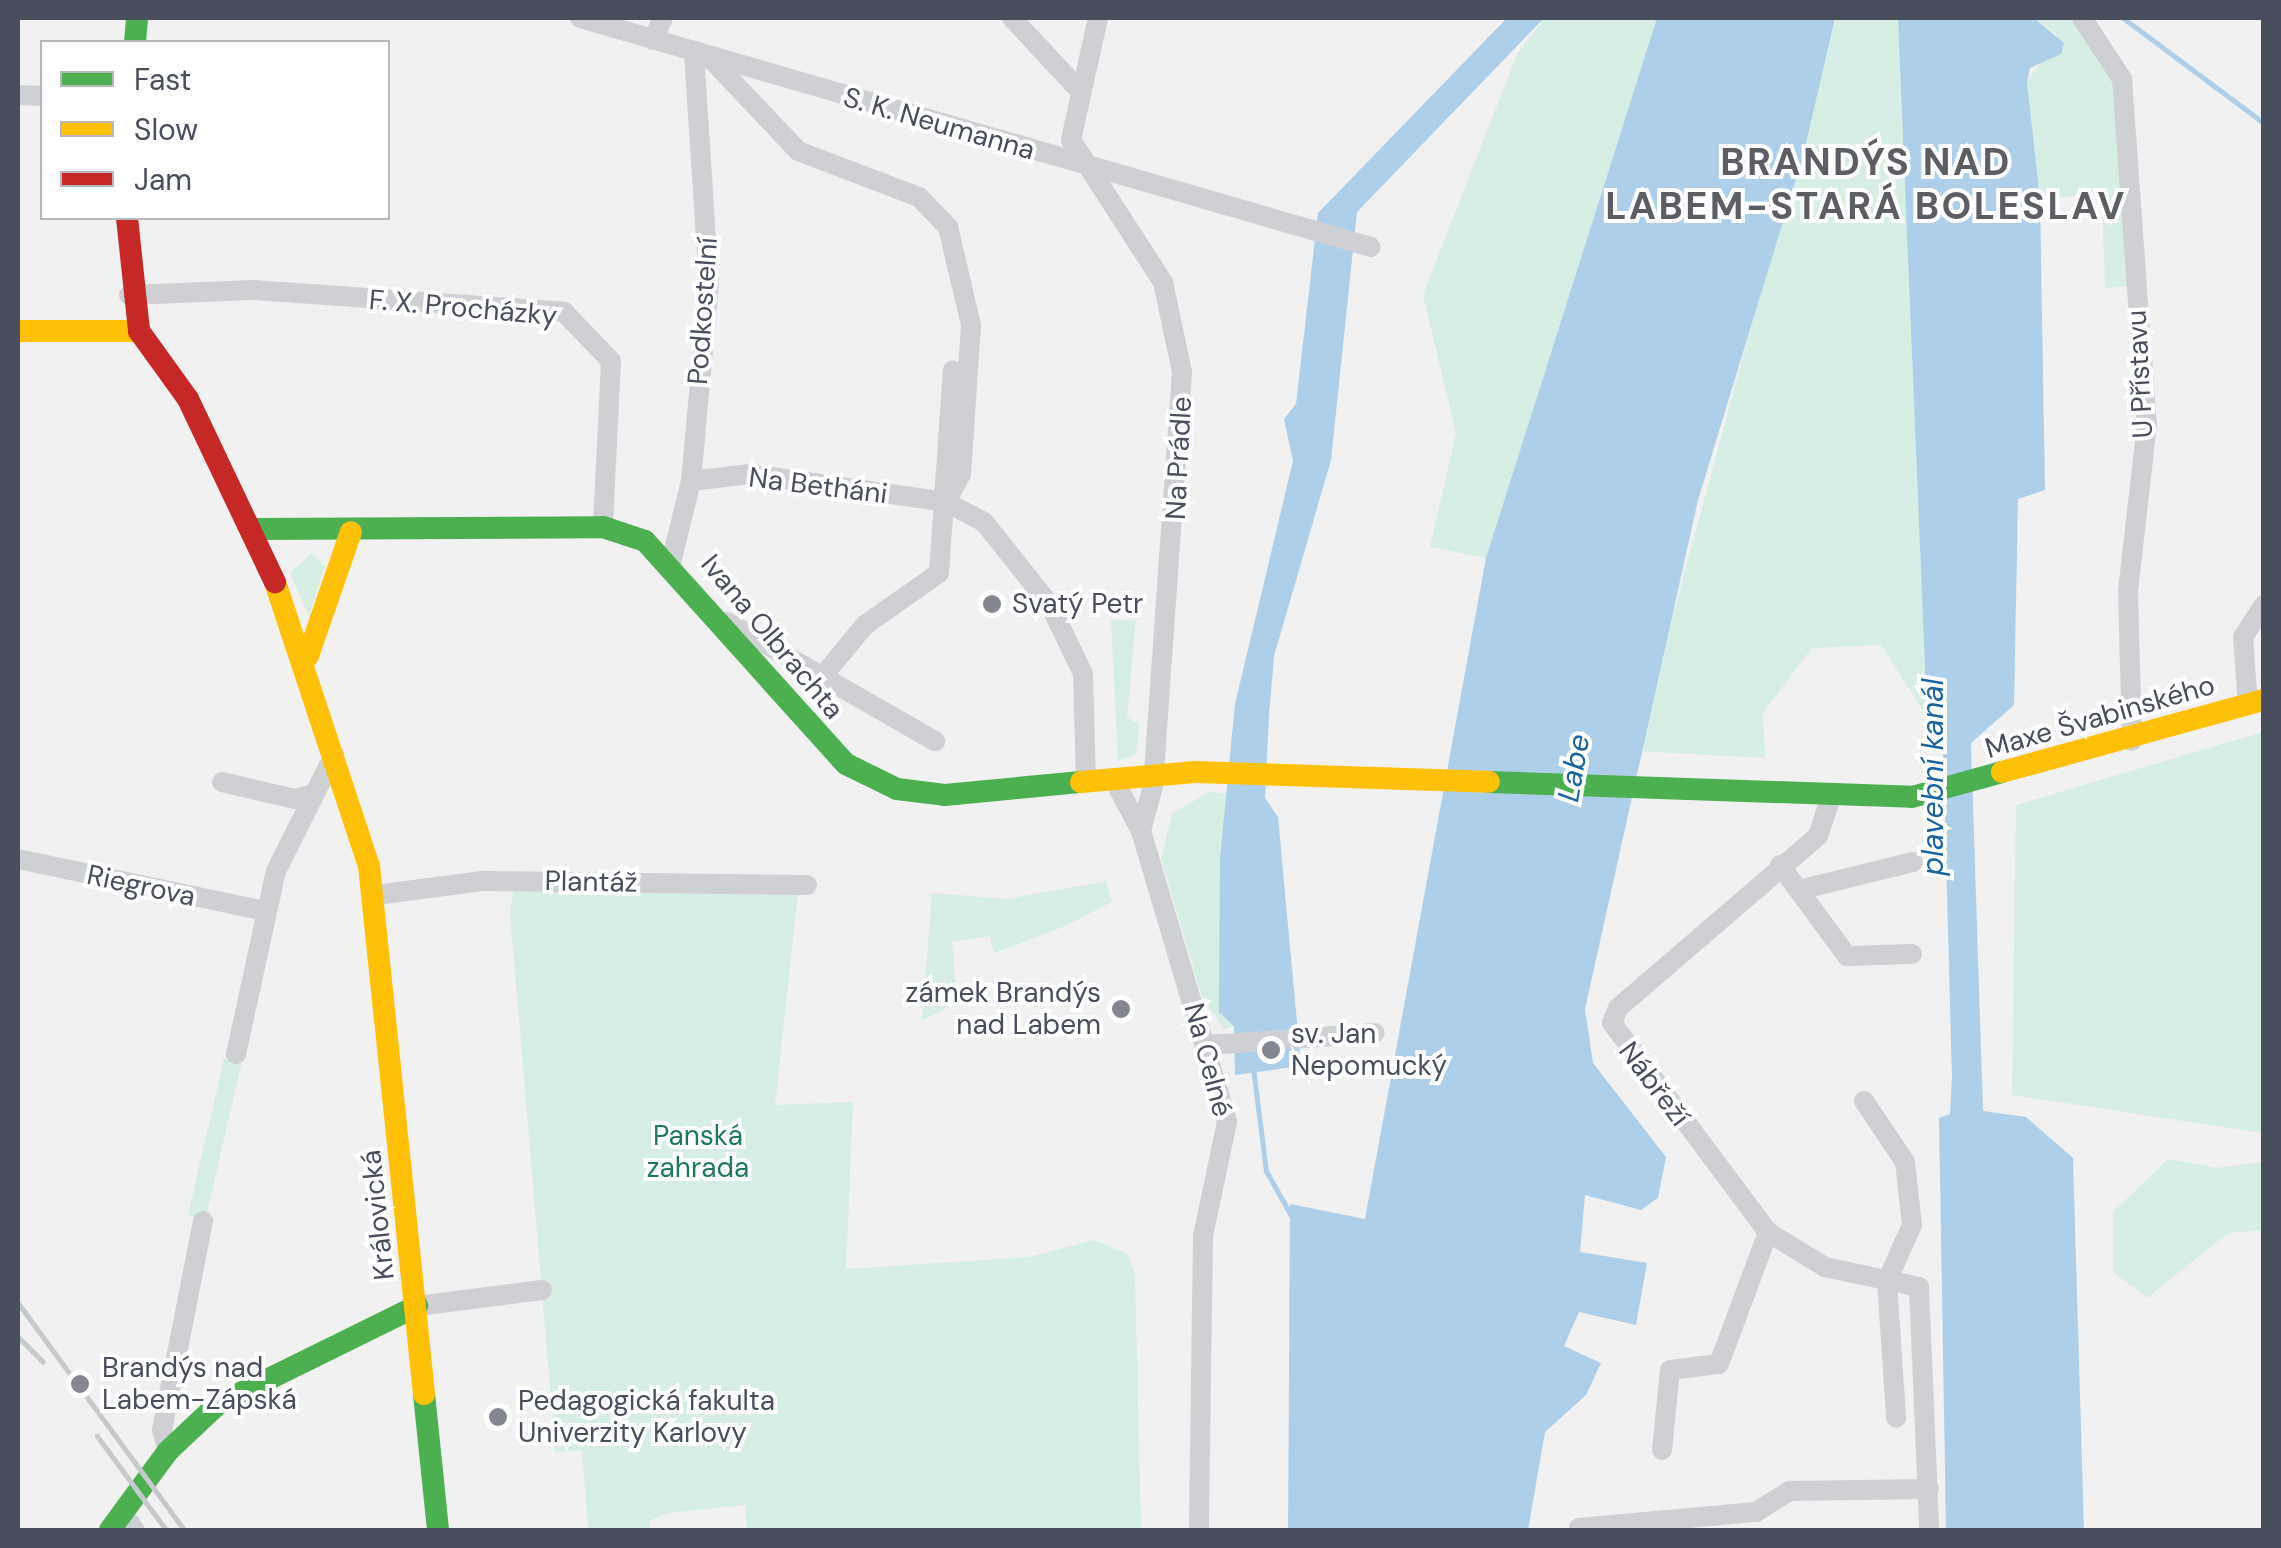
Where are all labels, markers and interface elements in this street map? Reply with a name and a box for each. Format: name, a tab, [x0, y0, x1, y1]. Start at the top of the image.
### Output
legend	[40, 40, 390, 220]
text: Fast	[134, 60, 192, 99]
street label: S. K. Neumanna	[839, 81, 1039, 167]
text: Slow	[134, 110, 198, 149]
district label: BRANDÝS NAD LABEM-STARÁ BOLESLAV	[1605, 140, 2127, 230]
text: Jam	[134, 160, 192, 199]
street label: Podkostelní	[681, 236, 725, 386]
street label: F. X. Procházky	[368, 283, 558, 333]
street label: U Přístavu	[2120, 309, 2160, 439]
street label: Na Prádle	[1159, 395, 1199, 521]
street label: Na Betháni	[747, 461, 889, 511]
street label: Ivana Olbrachta	[694, 548, 850, 726]
place label: Svatý Petr	[1012, 587, 1143, 621]
marker: Svatý Petr	[981, 593, 1003, 615]
street label: Maxe Švabinského	[1981, 668, 2219, 766]
water label: plavební kanál	[1915, 679, 1951, 875]
water label: Labe	[1550, 731, 1598, 805]
street label: Riegrova	[84, 858, 198, 914]
street label: Plantáž	[544, 864, 638, 900]
place label: zámek Brandýs nad Labem	[906, 976, 1101, 1042]
marker: zámek Brandýs nad Labem	[1110, 998, 1132, 1020]
street label: Na Celné	[1177, 1000, 1239, 1120]
place label: sv. Jan Nepomucký	[1291, 1017, 1447, 1083]
street label: Nábřeží	[1611, 1035, 1697, 1133]
marker: sv. Jan Nepomucký	[1260, 1039, 1282, 1061]
park label: Panská zahrada	[647, 1119, 749, 1185]
street label: Královická	[354, 1148, 402, 1282]
place label: Brandýs nad Labem-Zápská	[102, 1351, 297, 1417]
marker: Brandýs nad Labem-Zápská	[67, 1371, 93, 1397]
place label: Pedagogická fakulta Univerzity Karlovy	[518, 1384, 775, 1450]
marker: Pedagogická fakulta Univerzity Karlovy	[487, 1406, 509, 1428]

